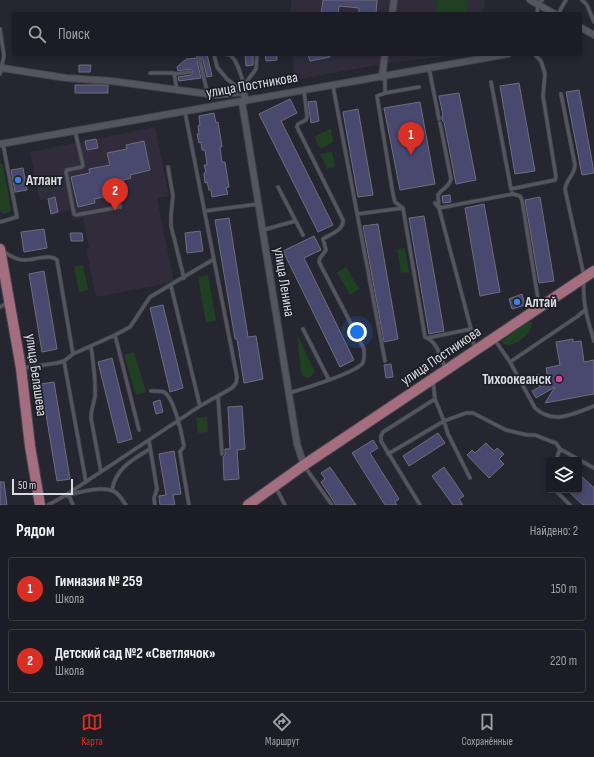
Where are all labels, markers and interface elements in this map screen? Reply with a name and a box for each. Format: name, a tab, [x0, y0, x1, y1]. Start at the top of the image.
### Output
search box	[12, 12, 582, 56]
icon: search	[26, 23, 48, 45]
text: Поиск	[58, 25, 90, 44]
street label: улица Постникова	[205, 68, 300, 102]
pin: 1	[398, 122, 424, 155]
place label: Атлант	[25, 171, 63, 190]
marker: Атлант	[13, 175, 23, 185]
pin: 2	[102, 178, 128, 211]
street label: улица Ленина	[269, 246, 299, 318]
place label: Алтай	[524, 293, 557, 312]
marker: Алтай	[512, 297, 522, 307]
your location	[347, 322, 367, 342]
street label: улица Постникова	[397, 322, 485, 390]
street label: улица Белашева	[21, 333, 51, 418]
place label: Тихоокеанск	[482, 370, 552, 389]
marker: Тихоокеанск	[554, 374, 564, 384]
map controls	[546, 457, 582, 493]
button: layers	[546, 457, 582, 493]
scale bar	[12, 477, 73, 496]
text: 50 m	[18, 479, 36, 492]
text: Рядом	[16, 521, 55, 541]
text: Найдено: 2	[530, 523, 578, 539]
text: Гимназия № 259	[55, 572, 143, 591]
text: 1	[27, 581, 33, 597]
text: 150 m	[551, 581, 577, 597]
text: Школа	[55, 591, 84, 607]
text: Детский сад №2 «Светлячок»	[55, 644, 216, 663]
text: 2	[27, 653, 33, 669]
text: 220 m	[550, 653, 577, 669]
text: Школа	[55, 663, 84, 679]
tab: Карта	[81, 711, 103, 748]
tab: Маршрут	[265, 711, 300, 748]
tab: Сохранённые	[462, 711, 513, 748]

